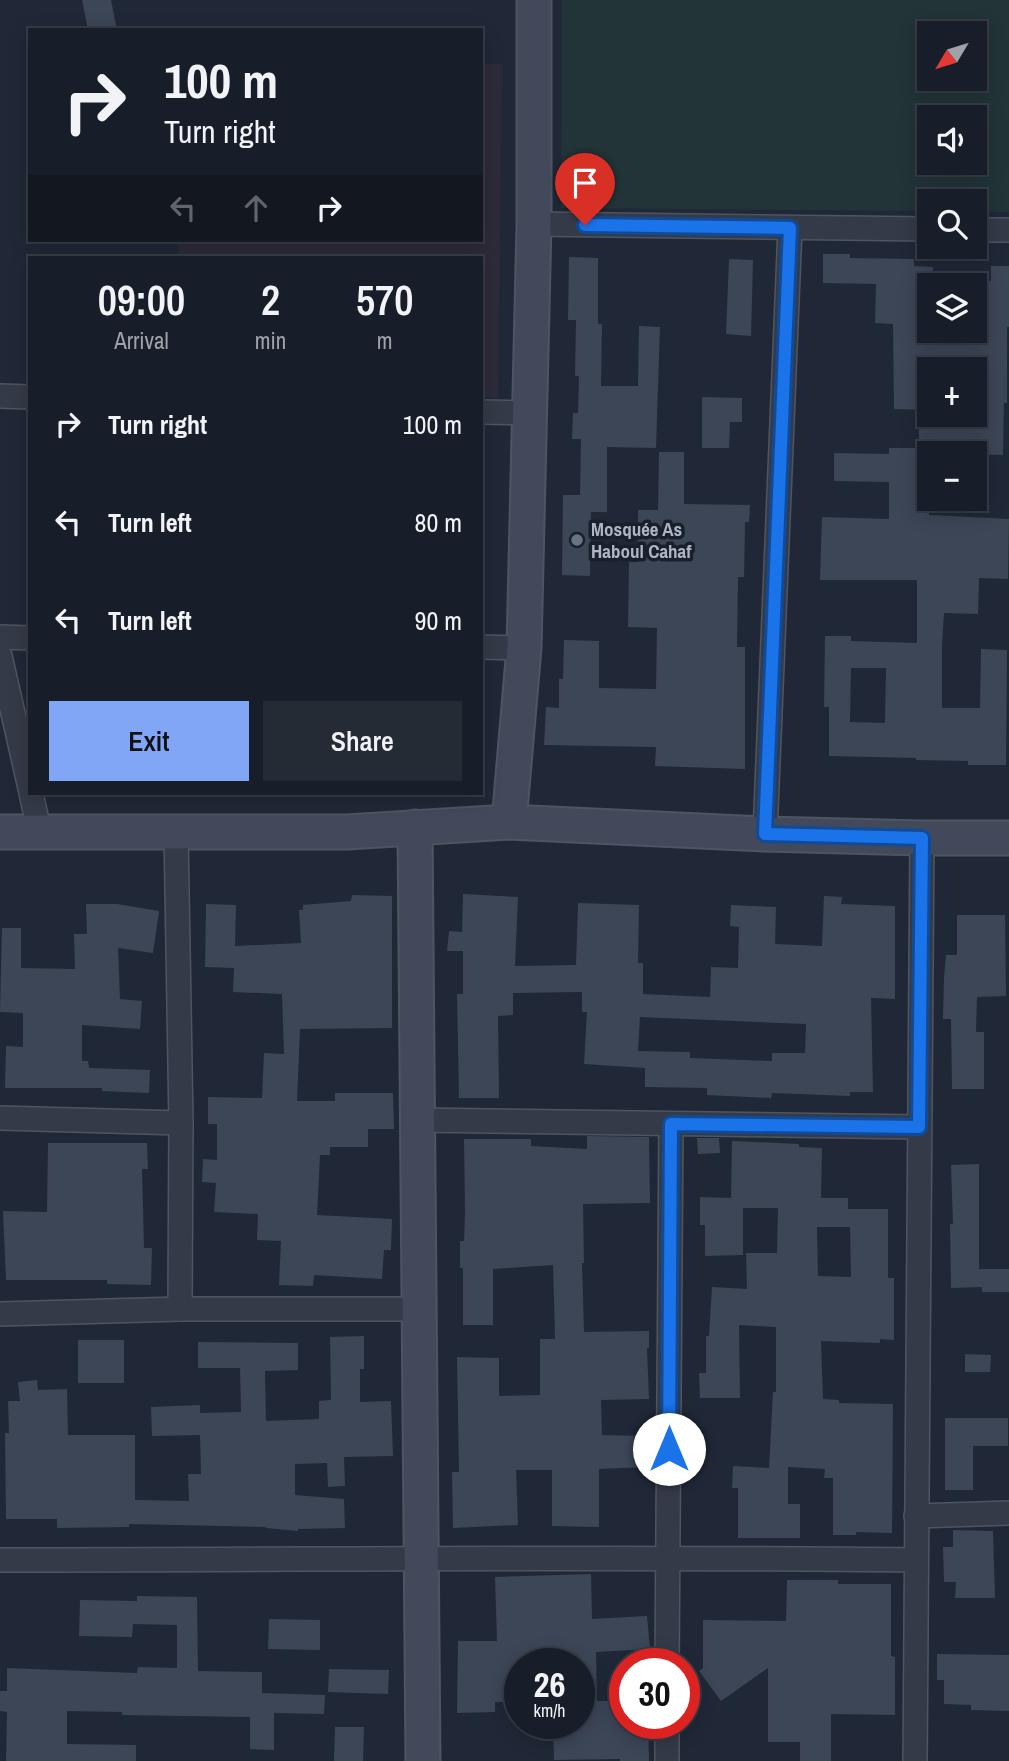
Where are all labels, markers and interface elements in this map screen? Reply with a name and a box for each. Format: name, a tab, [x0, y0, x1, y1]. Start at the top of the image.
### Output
north arrow	[917, 21, 987, 91]
map controls	[917, 21, 987, 511]
text: 100 m	[164, 47, 278, 113]
icon: right	[49, 56, 140, 147]
button: sound	[917, 105, 987, 175]
text: Turn right	[164, 110, 276, 153]
pin	[555, 153, 615, 225]
icon: arrive	[566, 164, 604, 202]
icon: left	[164, 189, 202, 227]
icon: ahead	[237, 189, 275, 227]
icon: right	[310, 189, 348, 227]
button: search	[917, 189, 987, 259]
text: 09:00	[98, 272, 185, 328]
text: 2	[261, 272, 280, 328]
text: 570	[356, 272, 413, 328]
button: layers	[917, 273, 987, 343]
text: Arrival	[114, 325, 169, 356]
text: min	[255, 325, 286, 356]
text: m	[377, 325, 392, 356]
button: +	[917, 357, 987, 427]
icon: right	[49, 405, 87, 443]
text: Turn right	[108, 407, 207, 442]
text: 100 m	[403, 407, 462, 442]
button: −	[917, 441, 987, 511]
icon: left	[49, 503, 87, 541]
text: Turn left	[108, 505, 192, 540]
text: 80 m	[415, 505, 462, 540]
place label: Mosquée As Haboul Cahaf	[591, 516, 692, 564]
marker: Mosquée As Haboul Cahaf	[569, 532, 585, 548]
icon: left	[49, 601, 87, 639]
text: Turn left	[108, 603, 192, 638]
text: 90 m	[415, 603, 462, 638]
button: Exit	[49, 701, 249, 781]
button: Share	[263, 701, 462, 781]
position arrow	[632, 1412, 706, 1486]
speed limit sign: 30	[609, 1648, 700, 1739]
text: 26	[534, 1661, 565, 1708]
text: km/h	[534, 1698, 566, 1723]

